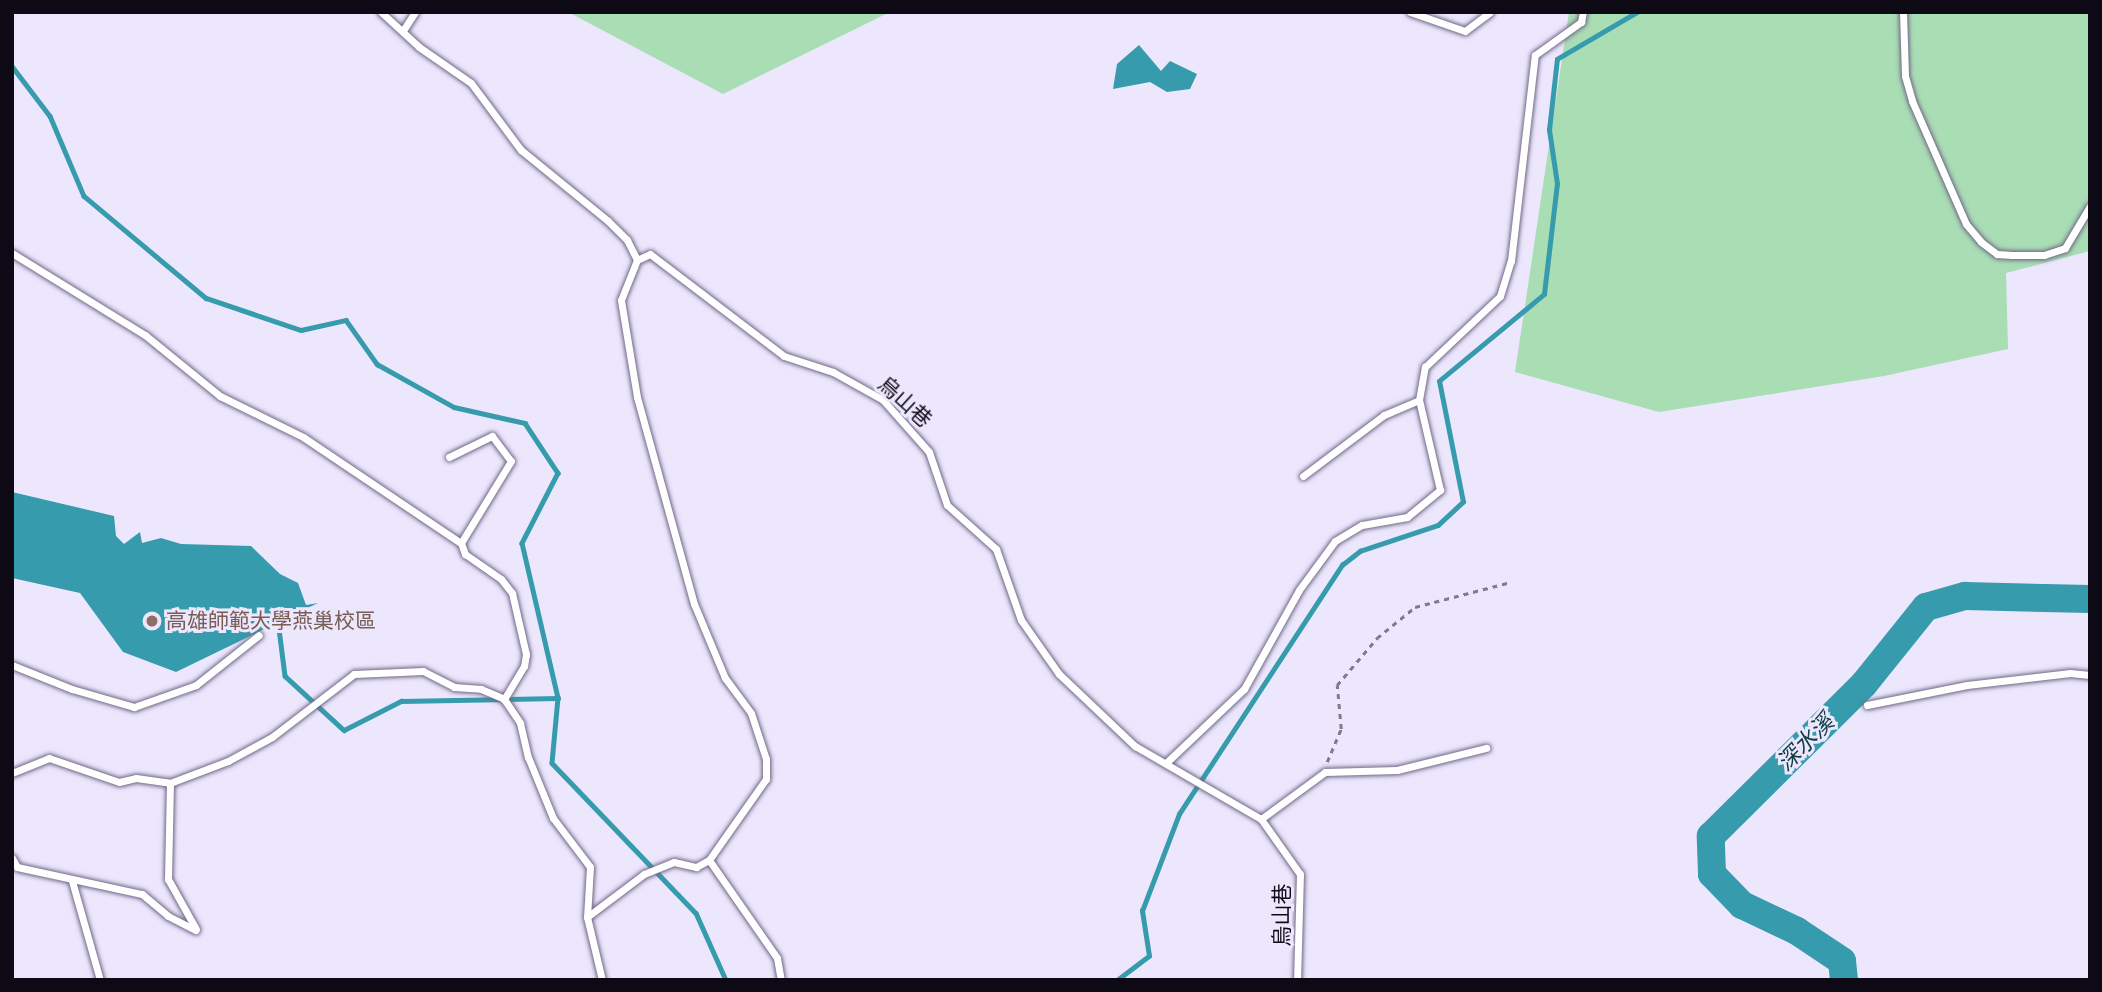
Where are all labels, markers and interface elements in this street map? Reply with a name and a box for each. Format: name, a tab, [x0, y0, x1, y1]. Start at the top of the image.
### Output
street label: 烏山巷	[873, 372, 937, 432]
place label: 高雄師範大學燕巢校區	[166, 608, 376, 634]
marker: 高雄師範大學燕巢校區	[144, 613, 160, 629]
water label: 深水溪	[1772, 709, 1840, 777]
street label: 烏山巷	[1269, 884, 1295, 946]

